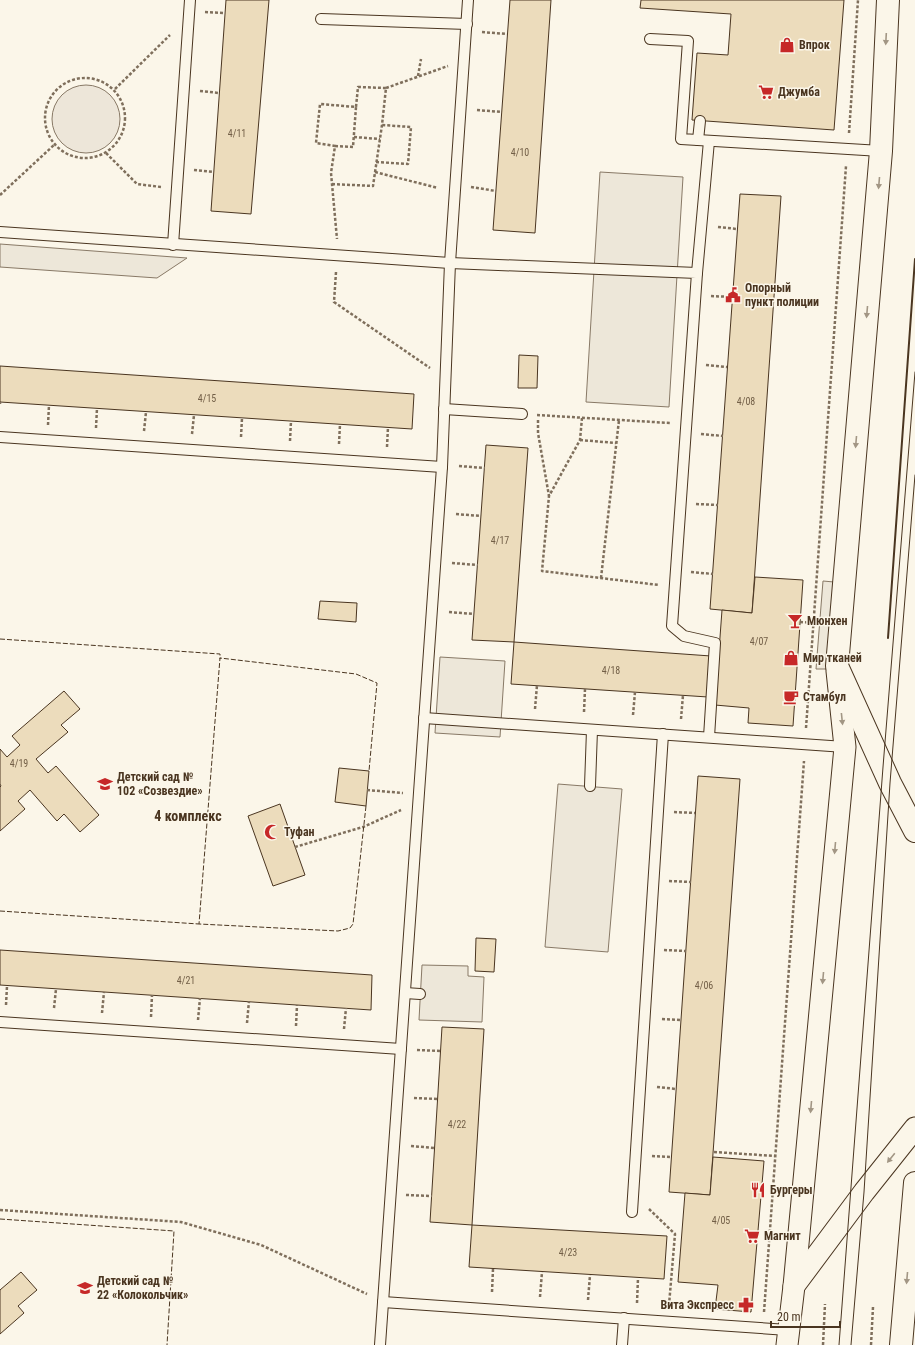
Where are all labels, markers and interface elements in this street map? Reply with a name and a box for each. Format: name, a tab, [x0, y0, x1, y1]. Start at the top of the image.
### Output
one-way arrow	[883, 33, 890, 45]
shop icon: Впрок	[778, 36, 796, 54]
place label: Впрок	[799, 38, 830, 52]
supermarket icon: Джумба	[757, 83, 775, 101]
place label: Джумба	[778, 85, 820, 99]
house number: 4/11	[228, 128, 246, 139]
house number: 4/10	[511, 147, 529, 158]
one-way arrow	[875, 177, 882, 189]
place label: Опорный пункт полиции	[745, 281, 819, 309]
public building icon: Опорный пункт полиции	[724, 286, 742, 304]
one-way arrow	[864, 306, 871, 318]
house number: 4/15	[198, 393, 216, 404]
house number: 4/08	[737, 396, 755, 407]
one-way arrow	[853, 436, 859, 448]
house number: 4/17	[491, 535, 509, 546]
bar icon: Мюнхен	[786, 612, 804, 630]
place label: Мюнхен	[807, 614, 848, 628]
house number: 4/07	[750, 636, 768, 647]
shop icon: Мир тканей	[782, 649, 800, 667]
place label: Мир тканей	[803, 651, 862, 665]
house number: 4/18	[602, 665, 620, 676]
cafe icon: Стамбул	[782, 688, 800, 706]
place label: Стамбул	[803, 690, 846, 704]
one-way arrow	[839, 713, 845, 725]
house number: 4/19	[10, 758, 28, 769]
place label: Детский сад № 102 «Созвездие»	[117, 770, 203, 798]
school or university icon: Детский сад № 102 «Созвездие»	[96, 775, 114, 793]
district label: 4 комплекс	[154, 808, 222, 824]
mosque icon: Туфан	[263, 823, 281, 841]
place label: Туфан	[284, 825, 315, 839]
one-way arrow	[832, 842, 839, 854]
one-way arrow	[820, 972, 826, 984]
house number: 4/21	[177, 975, 195, 986]
house number: 4/06	[695, 980, 713, 991]
one-way arrow	[807, 1101, 814, 1113]
house number: 4/22	[448, 1119, 466, 1130]
one-way arrow	[886, 1153, 895, 1164]
restaurant icon: Бургеры	[749, 1181, 767, 1199]
place label: Бургеры	[770, 1183, 813, 1197]
house number: 4/05	[712, 1215, 730, 1226]
supermarket icon: Магнит	[743, 1227, 761, 1245]
place label: Магнит	[764, 1229, 801, 1243]
house number: 4/23	[559, 1247, 577, 1258]
one-way arrow	[904, 1272, 910, 1284]
place label: Детский сад № 22 «Колокольчик»	[97, 1274, 188, 1302]
school or university icon: Детский сад № 22 «Колокольчик»	[76, 1279, 94, 1297]
pharmacy icon: Вита Экспресс	[737, 1296, 755, 1314]
place label: Вита Экспресс	[661, 1298, 734, 1312]
scale bar	[771, 1303, 840, 1329]
text: 20 m	[777, 1310, 801, 1324]

